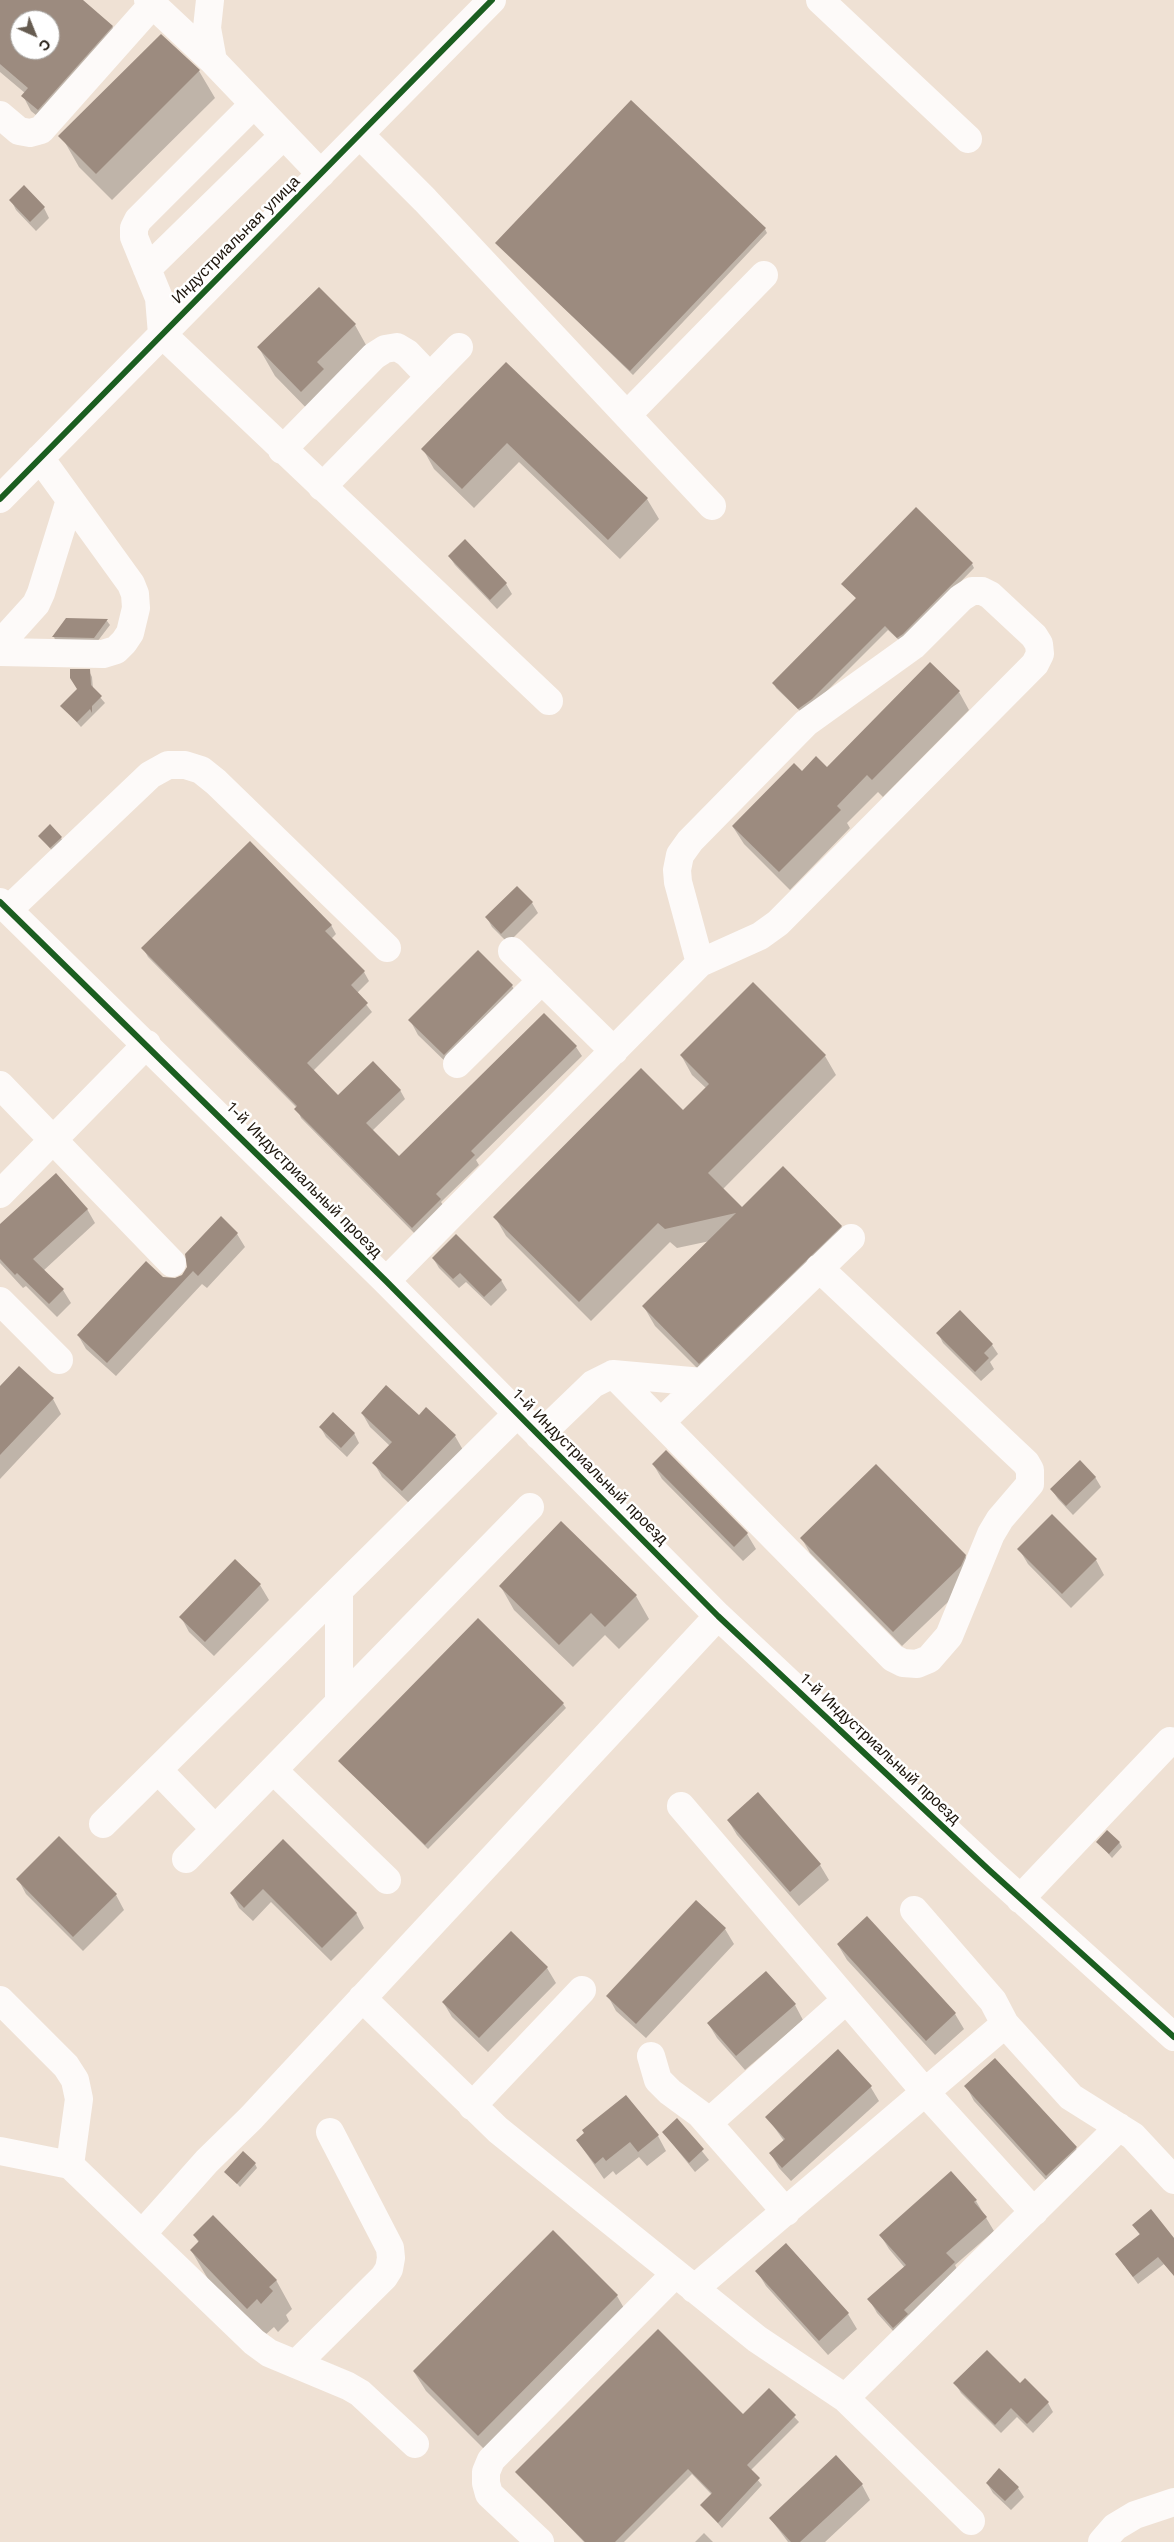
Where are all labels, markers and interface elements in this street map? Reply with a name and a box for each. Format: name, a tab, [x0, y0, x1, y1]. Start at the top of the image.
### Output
north arrow	[10, 10, 60, 60]
text: С	[36, 36, 54, 54]
street label: Индустриальная улица	[168, 172, 304, 308]
street label: 1-й Индустриальный проезд	[222, 1098, 386, 1262]
street label: 1-й Индустриальный проезд	[508, 1385, 672, 1549]
street label: 1-й Индустриальный проезд	[796, 1670, 964, 1828]

